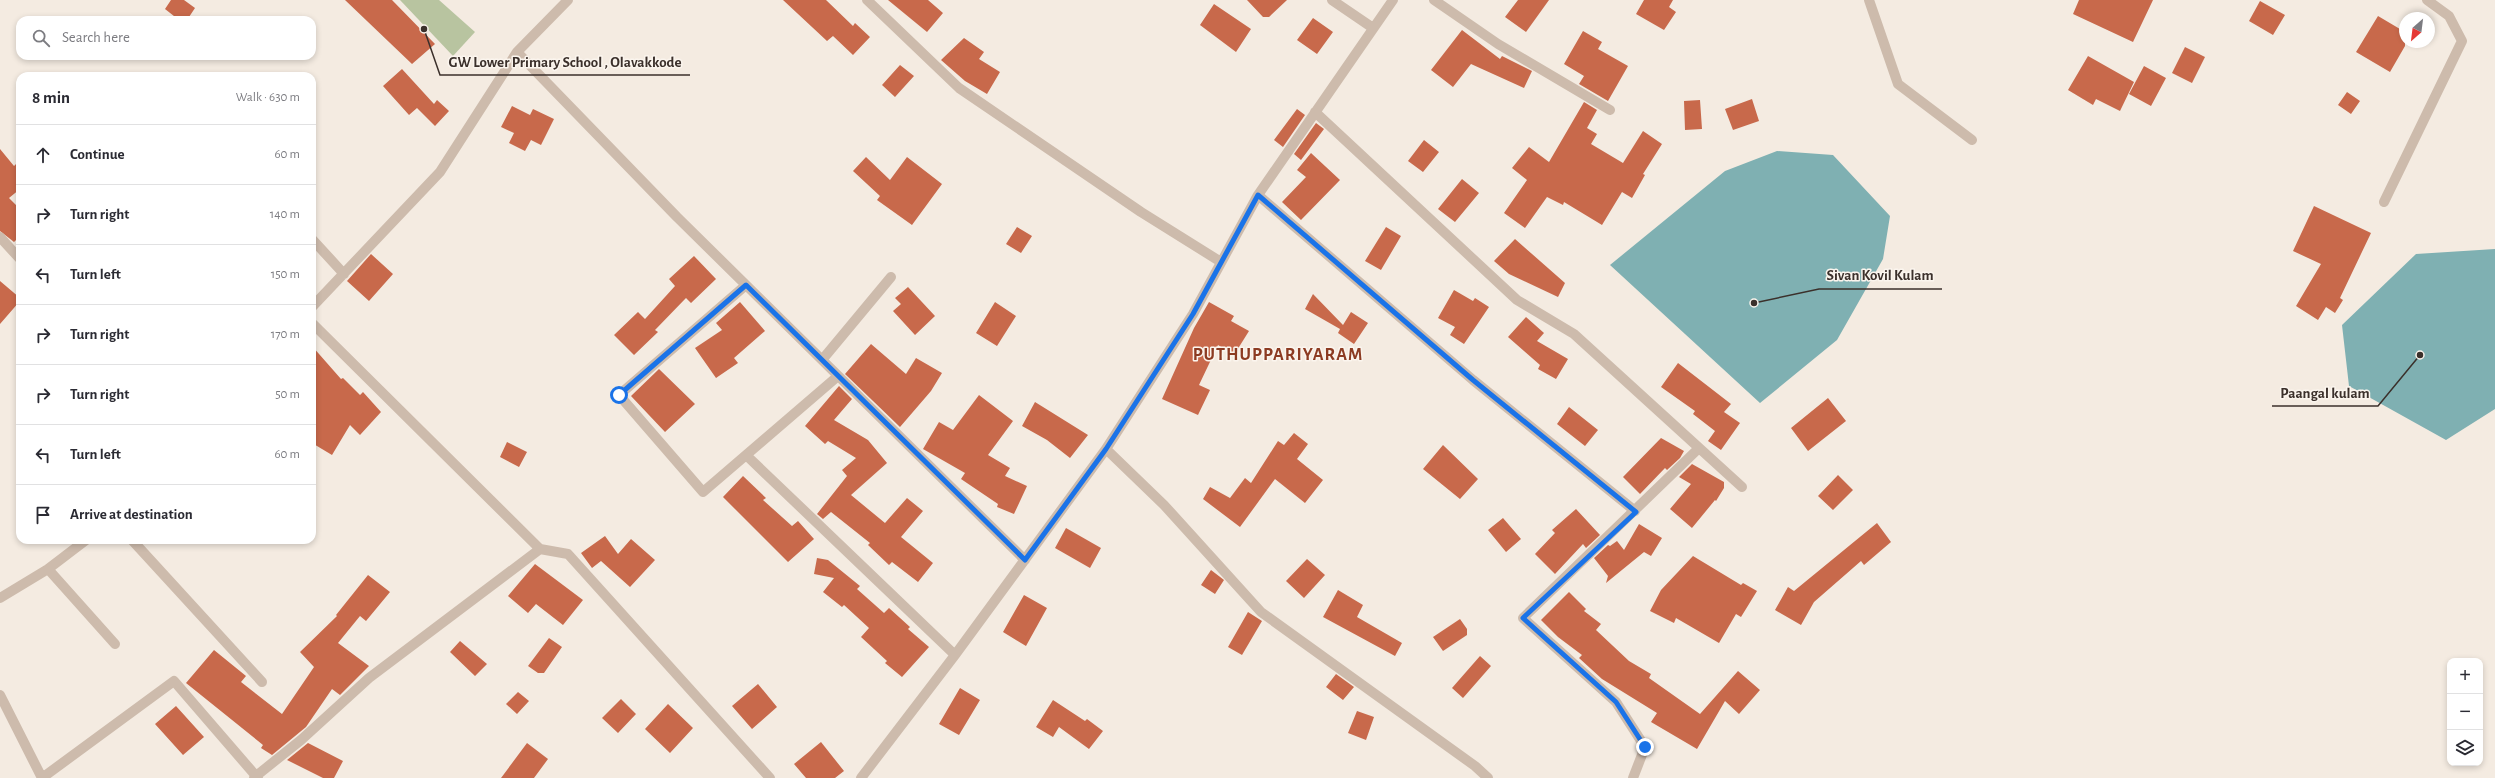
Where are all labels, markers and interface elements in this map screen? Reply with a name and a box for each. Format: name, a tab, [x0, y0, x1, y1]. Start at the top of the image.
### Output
north arrow	[2399, 12, 2435, 48]
search box	[16, 16, 316, 60]
icon: search	[30, 27, 52, 49]
text: Search here	[62, 30, 130, 45]
callout: GW Lower Primary School , Olavakkode	[440, 48, 690, 75]
text: GW Lower Primary School , Olavakkode	[448, 55, 682, 70]
text: 8 min	[32, 89, 70, 106]
text: Walk · 630 m	[236, 91, 300, 104]
icon: ahead	[32, 144, 54, 166]
text: Continue	[70, 147, 125, 162]
text: 60 m	[274, 148, 300, 161]
icon: right	[32, 204, 54, 226]
text: Turn right	[70, 207, 129, 222]
text: 140 m	[270, 208, 300, 221]
callout: Sivan Kovil Kulam	[1819, 262, 1942, 289]
icon: left	[32, 264, 54, 286]
text: Turn left	[70, 267, 121, 282]
text: 150 m	[271, 268, 300, 281]
text: Sivan Kovil Kulam	[1826, 268, 1934, 283]
icon: right	[32, 324, 54, 346]
text: Turn right	[70, 327, 129, 342]
text: 170 m	[271, 328, 300, 341]
district label: PUTHUPPARIYARAM	[1193, 346, 1363, 364]
callout: Paangal kulam	[2272, 379, 2378, 406]
icon: right	[32, 384, 54, 406]
route start	[610, 386, 628, 404]
text: Paangal kulam	[2280, 386, 2370, 401]
text: Turn right	[70, 387, 129, 402]
text: 50 m	[275, 388, 300, 401]
icon: left	[32, 444, 54, 466]
text: Turn left	[70, 447, 121, 462]
text: 60 m	[274, 448, 300, 461]
icon: arrive	[32, 504, 54, 526]
text: Arrive at destination	[70, 507, 193, 522]
map controls	[2447, 658, 2483, 766]
button: +	[2447, 658, 2483, 694]
button: −	[2447, 694, 2483, 730]
button: layers	[2447, 730, 2483, 766]
route end	[1636, 738, 1654, 756]

